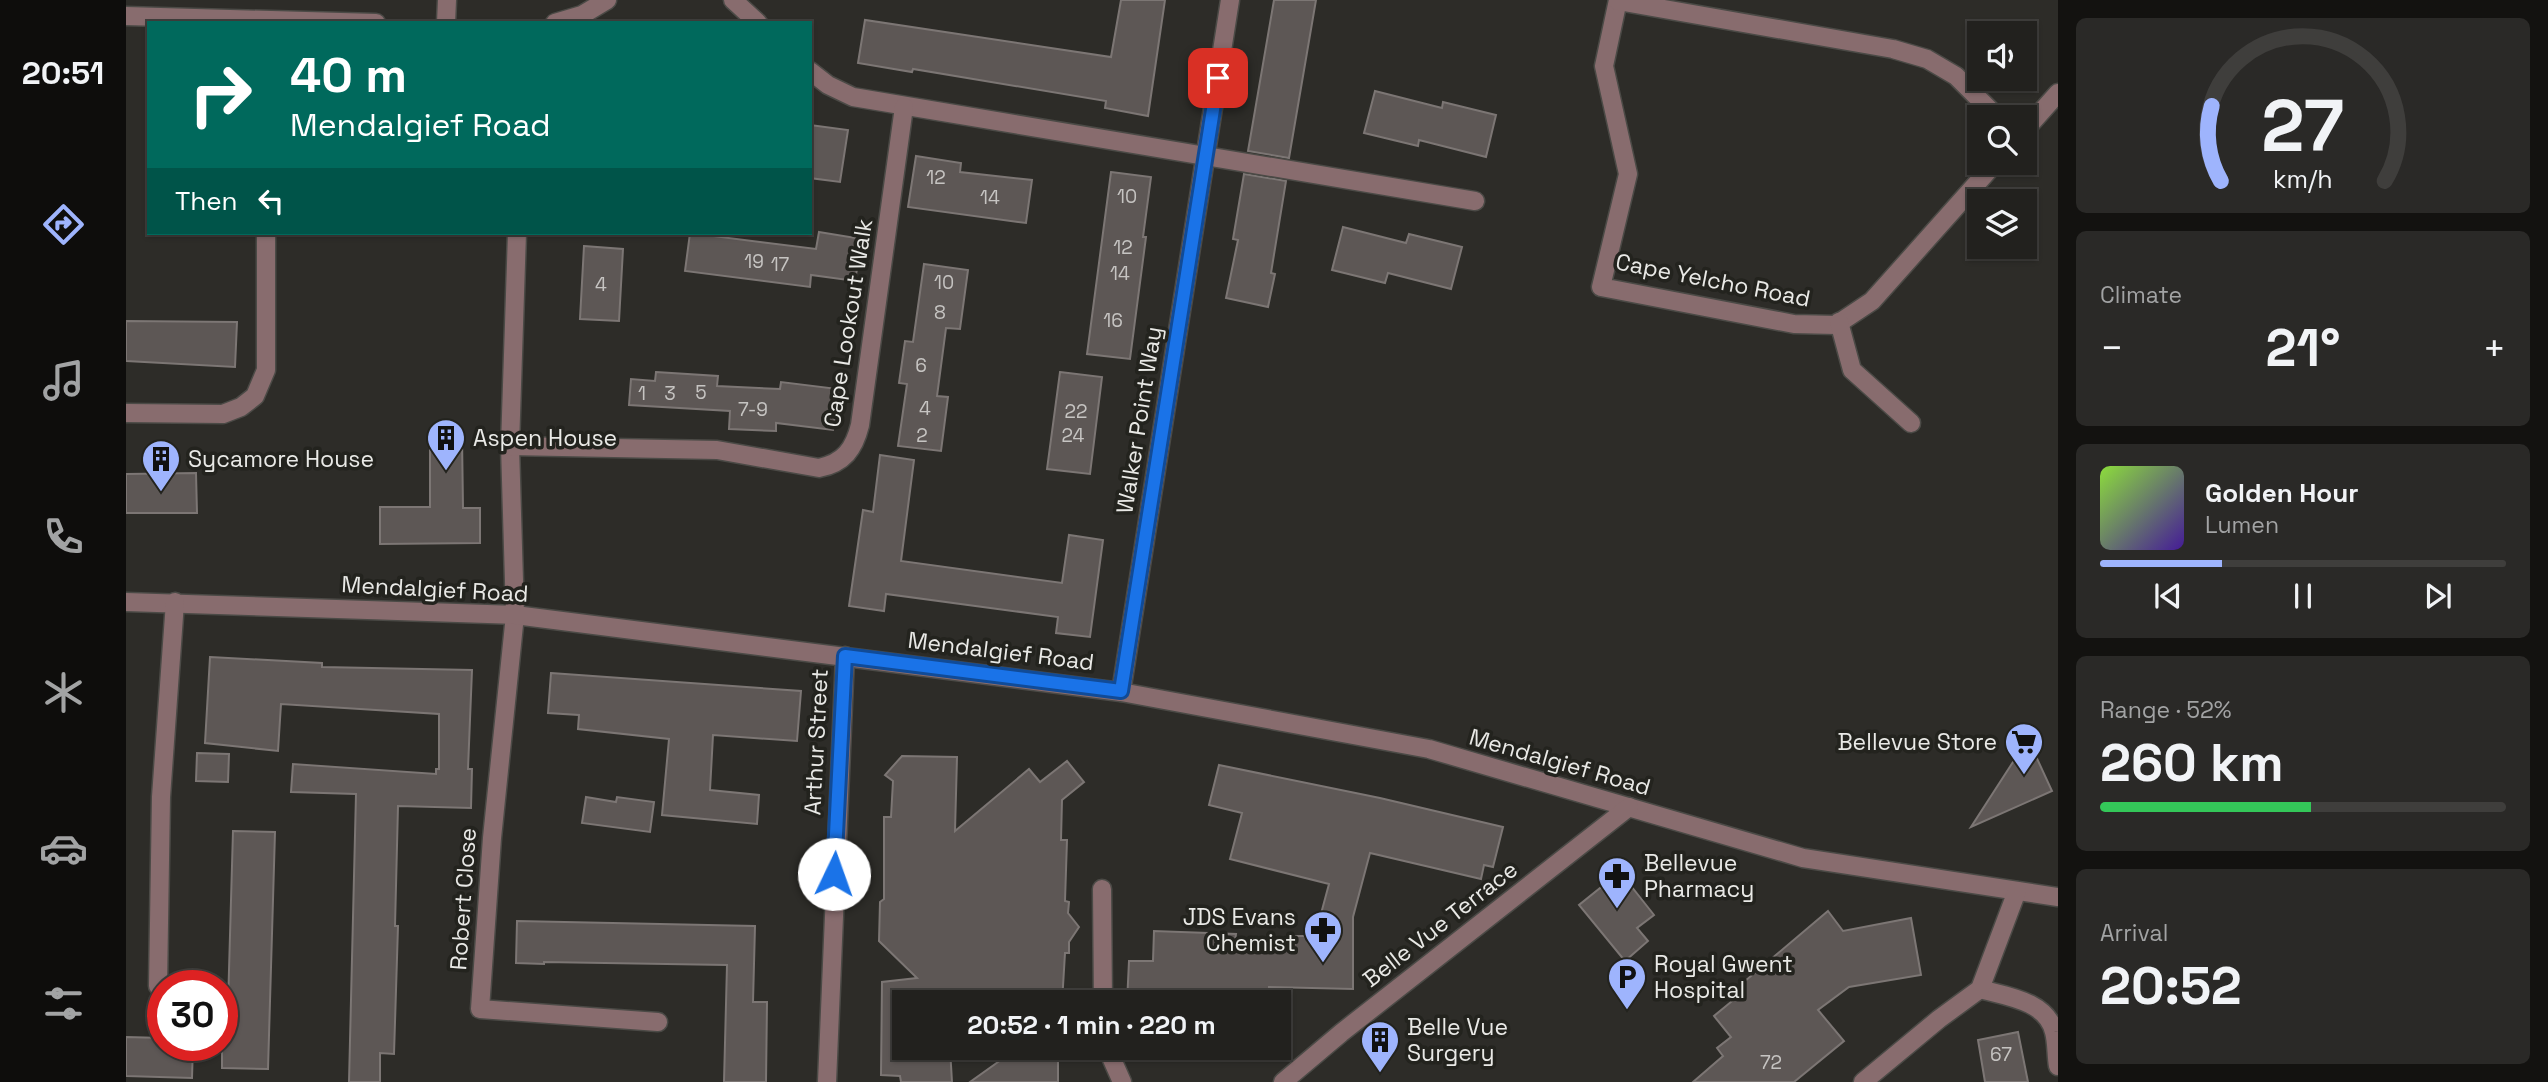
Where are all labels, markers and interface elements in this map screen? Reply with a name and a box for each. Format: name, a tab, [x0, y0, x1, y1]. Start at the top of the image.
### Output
map controls	[1967, 21, 2037, 259]
button: sound	[1967, 21, 2037, 91]
text: 40 m	[290, 44, 407, 106]
pin	[1188, 48, 1248, 108]
icon: right	[175, 49, 266, 140]
text: 20:51	[22, 53, 104, 93]
icon: arrive	[1199, 59, 1237, 97]
text: 27	[2262, 80, 2344, 173]
text: Mendalgief Road	[290, 105, 551, 145]
button: search	[1967, 105, 2037, 175]
text: km/h	[2273, 163, 2333, 195]
house number: 12	[926, 165, 946, 190]
icon: left	[252, 182, 290, 220]
text: Then	[175, 184, 238, 218]
house number: 10	[1117, 184, 1137, 209]
house number: 14	[980, 185, 1000, 210]
button: layers	[1967, 189, 2037, 259]
icon: directions	[39, 200, 88, 249]
street label: Cape Lookout Walk	[817, 217, 879, 429]
house number: 12	[1113, 235, 1133, 260]
street label: Cape Yelcho Road	[1613, 246, 1813, 314]
house number: 19	[744, 249, 764, 274]
house number: 17	[771, 252, 790, 277]
house number: 14	[1110, 261, 1130, 286]
house number: 10	[934, 270, 954, 295]
house number: 4	[595, 272, 607, 297]
text: Climate	[2100, 280, 2182, 310]
house number: 8	[934, 300, 946, 325]
house number: 16	[1103, 308, 1123, 333]
text: 21°	[2266, 315, 2340, 381]
street label: Walker Point Way	[1109, 324, 1169, 516]
text: −	[2100, 324, 2124, 372]
text: +	[2482, 324, 2506, 372]
house number: 6	[915, 353, 927, 378]
icon: music	[39, 356, 88, 405]
house number: 5	[695, 380, 707, 405]
house number: 1	[638, 381, 646, 406]
house number: 3	[664, 381, 676, 406]
house number: 4	[919, 396, 931, 421]
house number: 7-9	[738, 397, 768, 422]
house number: 22	[1065, 399, 1087, 424]
building icon: Aspen House	[425, 417, 467, 472]
place label: Aspen House	[473, 423, 617, 453]
house number: 2	[916, 423, 928, 448]
house number: 24	[1062, 423, 1085, 448]
building icon: Sycamore House	[140, 438, 182, 493]
place label: Sycamore House	[188, 444, 374, 474]
text: Golden Hour	[2205, 476, 2359, 510]
text: Lumen	[2205, 510, 2279, 540]
icon: phone	[39, 512, 88, 561]
street label: Mendalgief Road	[341, 569, 529, 609]
icon: previous	[2149, 577, 2187, 615]
icon: pause	[2284, 577, 2322, 615]
icon: next	[2419, 577, 2457, 615]
street label: Mendalgief Road	[906, 625, 1096, 677]
icon: climate	[39, 668, 88, 717]
street label: Arthur Street	[797, 668, 835, 816]
text: Range · 52%	[2100, 695, 2232, 725]
supermarket icon: Bellevue Store	[2003, 721, 2045, 776]
street label: Mendalgief Road	[1466, 722, 1654, 802]
place label: Bellevue Store	[1837, 727, 1997, 757]
text: 260 km	[2100, 730, 2284, 796]
icon: car	[39, 824, 88, 873]
street label: Robert Close	[443, 827, 483, 971]
position arrow	[797, 837, 871, 911]
place label: Bellevue Pharmacy	[1644, 848, 1754, 904]
street label: Belle Vue Terrace	[1357, 854, 1523, 994]
pharmacy icon: Bellevue Pharmacy	[1596, 855, 1638, 910]
place label: JDS Evans Chemist	[1183, 902, 1296, 958]
pharmacy icon: JDS Evans Chemist	[1302, 909, 1344, 964]
text: Arrival	[2100, 918, 2168, 948]
place label: Royal Gwent Hospital	[1654, 949, 1793, 1005]
text: 20:52	[2100, 953, 2242, 1019]
parking icon: Royal Gwent Hospital	[1606, 956, 1648, 1011]
speed limit sign: 30	[147, 970, 238, 1061]
icon: filters	[39, 979, 88, 1028]
text: 20:52 · 1 min · 220 m	[967, 1008, 1216, 1042]
place label: Belle Vue Surgery	[1407, 1012, 1508, 1068]
building icon: Belle Vue Surgery	[1359, 1019, 1401, 1074]
house number: 67	[1990, 1042, 2012, 1067]
house number: 72	[1760, 1050, 1782, 1075]

